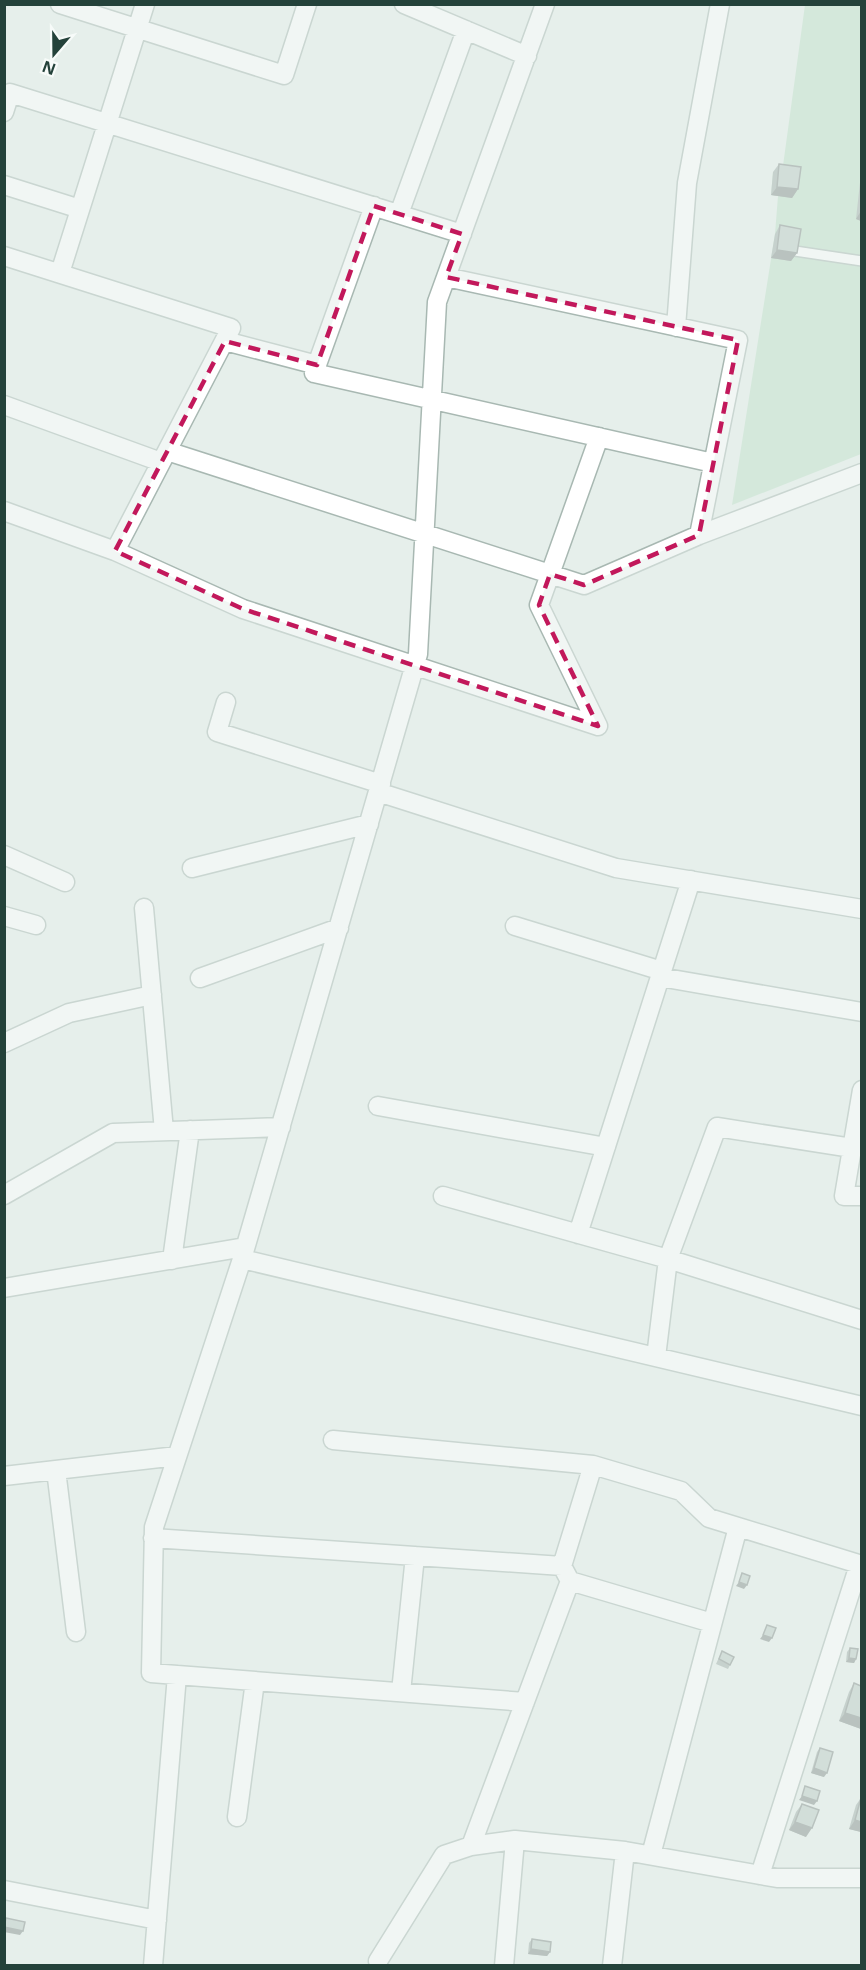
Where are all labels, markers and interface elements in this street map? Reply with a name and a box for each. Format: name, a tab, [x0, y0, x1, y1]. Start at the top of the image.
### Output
north arrow	[24, 24, 84, 84]
text: N	[39, 56, 59, 81]

